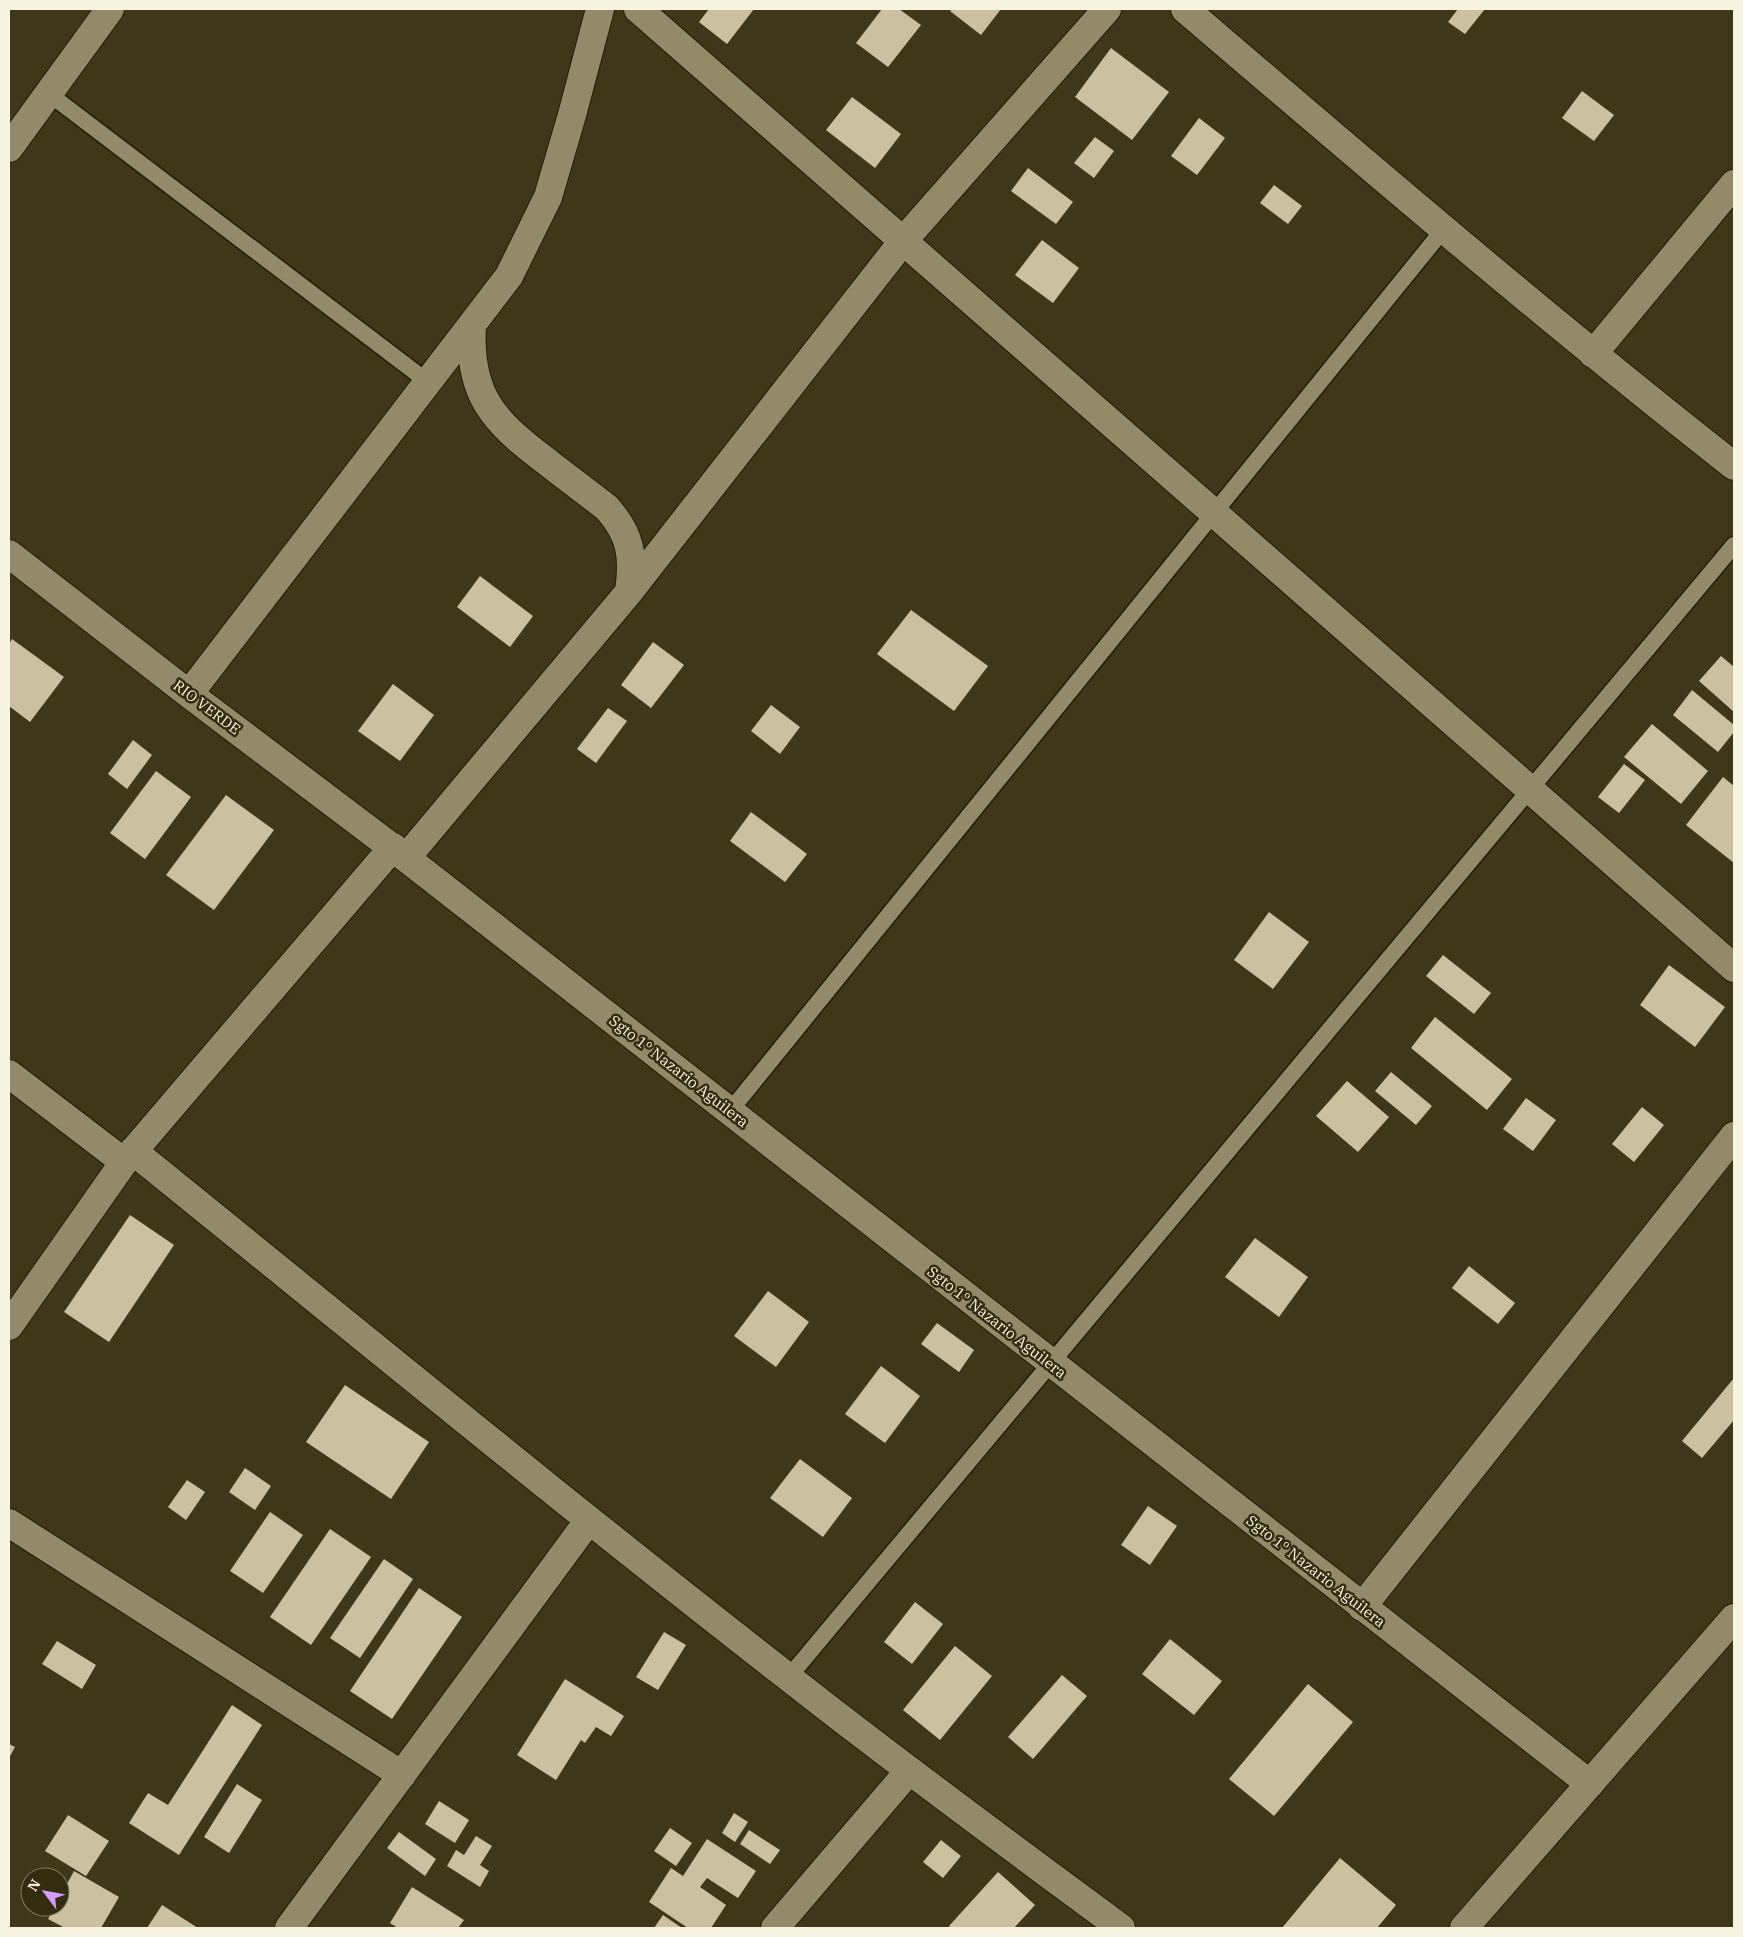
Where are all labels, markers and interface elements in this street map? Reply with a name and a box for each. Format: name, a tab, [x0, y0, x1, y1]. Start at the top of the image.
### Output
street label: RIO VERDE	[170, 676, 244, 738]
street label: Sgto 1º Nazario Aguilera	[606, 1011, 752, 1131]
street label: Sgto 1º Nazario Aguilera	[924, 1262, 1070, 1382]
street label: Sgto 1º Nazario Aguilera	[1243, 1511, 1389, 1631]
north arrow	[20, 1867, 70, 1917]
text: N	[23, 1876, 45, 1895]

